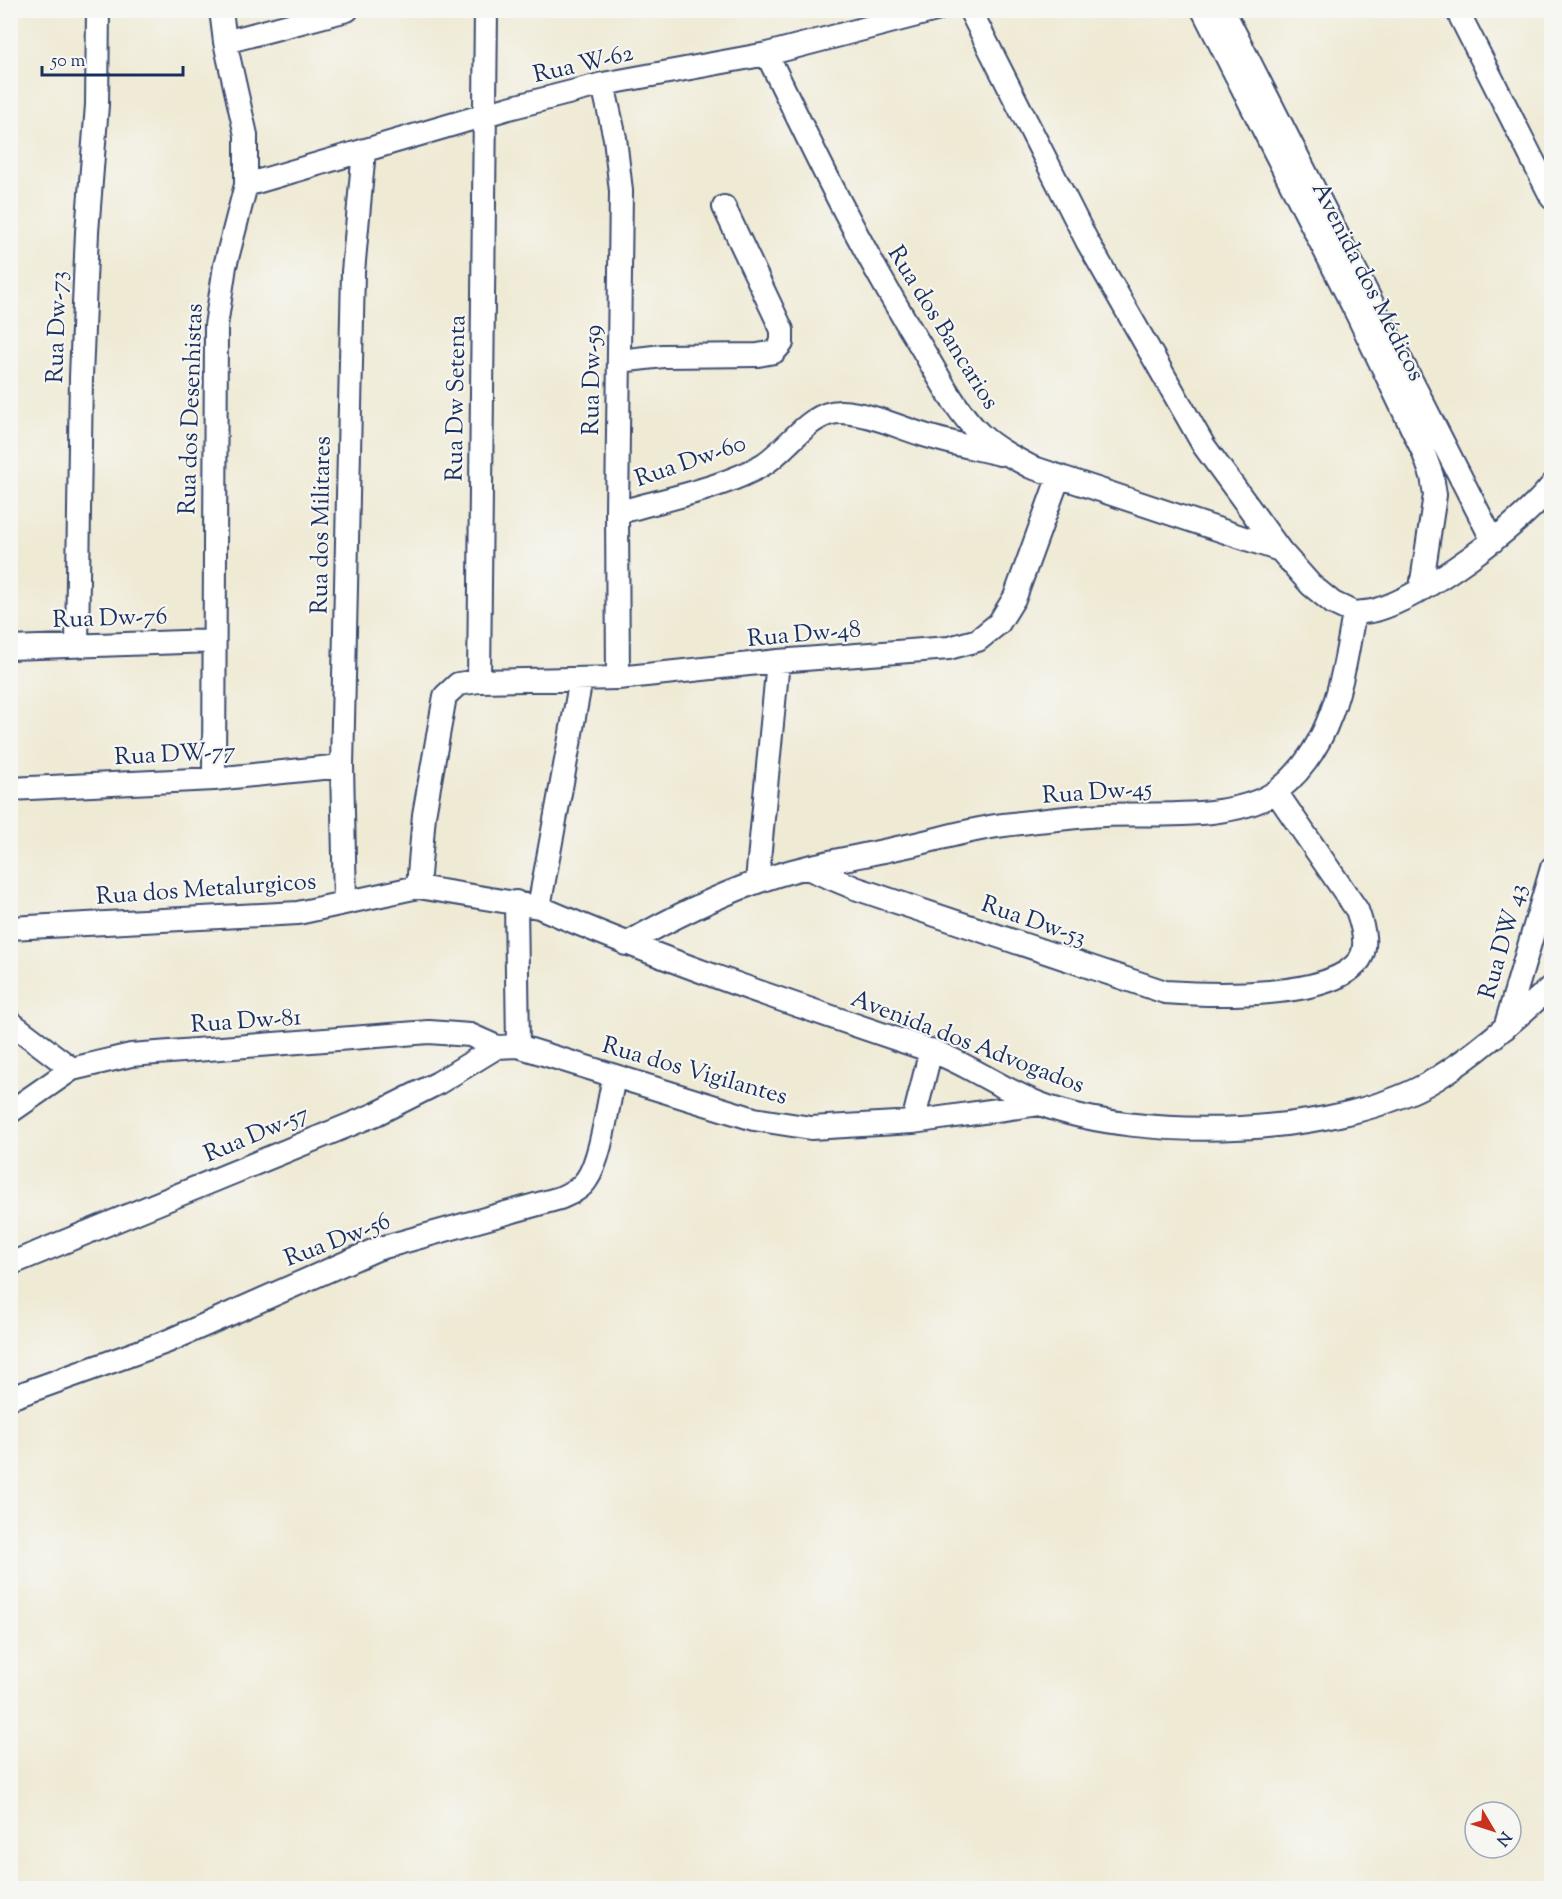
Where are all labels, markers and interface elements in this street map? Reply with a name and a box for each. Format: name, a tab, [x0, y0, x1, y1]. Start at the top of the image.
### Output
street label: Rua W-62	[530, 37, 637, 93]
scale bar	[42, 39, 183, 77]
text: 50 m	[50, 49, 86, 75]
street label: Avenida dos Médicos	[1302, 176, 1432, 387]
street label: Rua dos Bancarios	[878, 240, 1006, 417]
street label: Rua Dw-73	[39, 270, 77, 384]
street label: Rua dos Desenhistas	[171, 303, 213, 515]
street label: Rua Dw Setenta	[439, 314, 475, 482]
street label: Rua Dw-59	[575, 324, 611, 436]
street label: Rua Dw-60	[630, 427, 751, 497]
street label: Rua dos Militares	[303, 436, 341, 614]
street label: Rua Dw-76	[52, 600, 168, 638]
street label: Rua Dw-48	[746, 613, 862, 657]
street label: Rua DW-77	[114, 735, 237, 775]
street label: Rua Dw-45	[1041, 772, 1153, 814]
street label: Rua dos Metalurgicos	[95, 865, 317, 915]
street label: Rua DW 43	[1471, 880, 1537, 1003]
street label: Rua Dw-53	[976, 888, 1090, 956]
street label: Avenida dos Advogados	[846, 983, 1089, 1103]
street label: Rua Dw-81	[190, 1001, 303, 1043]
street label: Rua dos Vigilantes	[598, 1029, 791, 1115]
street label: Rua Dw-57	[199, 1097, 315, 1172]
street label: Rua Dw-56	[280, 1205, 396, 1277]
north arrow	[1463, 1800, 1523, 1860]
text: N	[1490, 1826, 1516, 1850]

